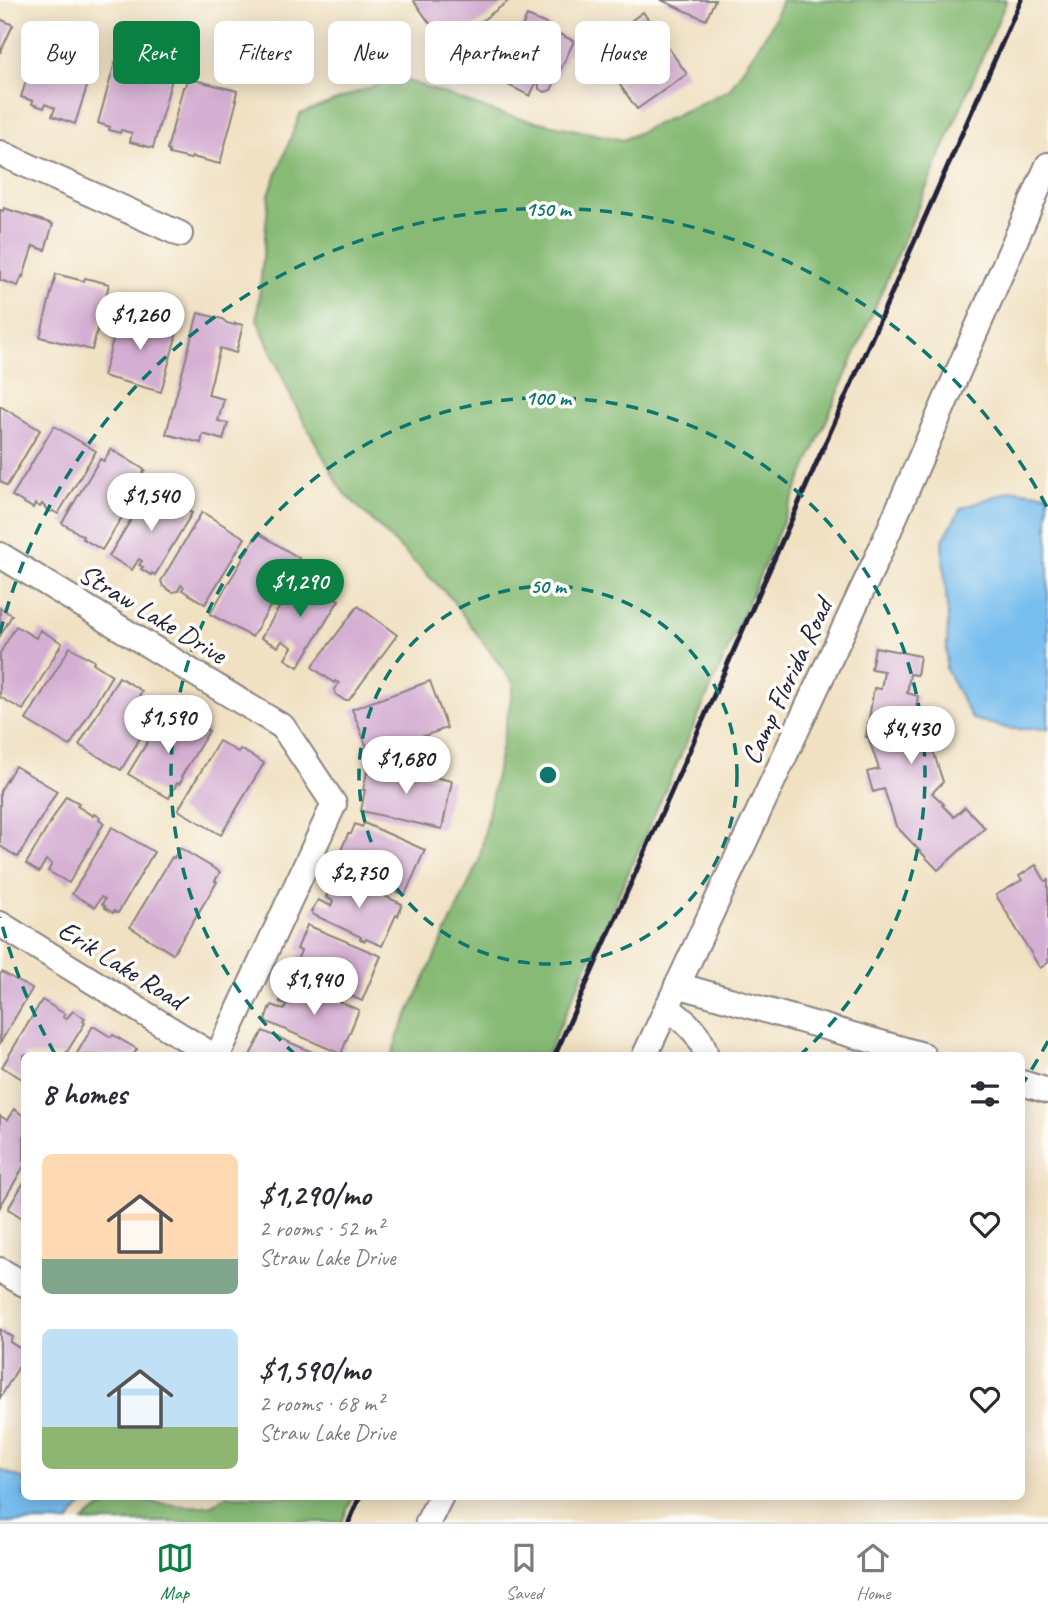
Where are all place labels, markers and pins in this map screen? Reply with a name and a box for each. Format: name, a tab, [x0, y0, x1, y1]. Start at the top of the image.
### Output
pin: $1,260	[83, 292, 197, 352]
pin: $1,540	[94, 474, 208, 533]
pin: $1,290	[243, 560, 357, 619]
pin: $1,590	[111, 696, 225, 755]
pin: $4,430	[854, 706, 968, 766]
pin: $1,680	[349, 736, 463, 796]
centre of rings	[536, 763, 560, 787]
pin: $2,750	[302, 850, 416, 910]
pin: $1,940	[257, 958, 371, 1017]

